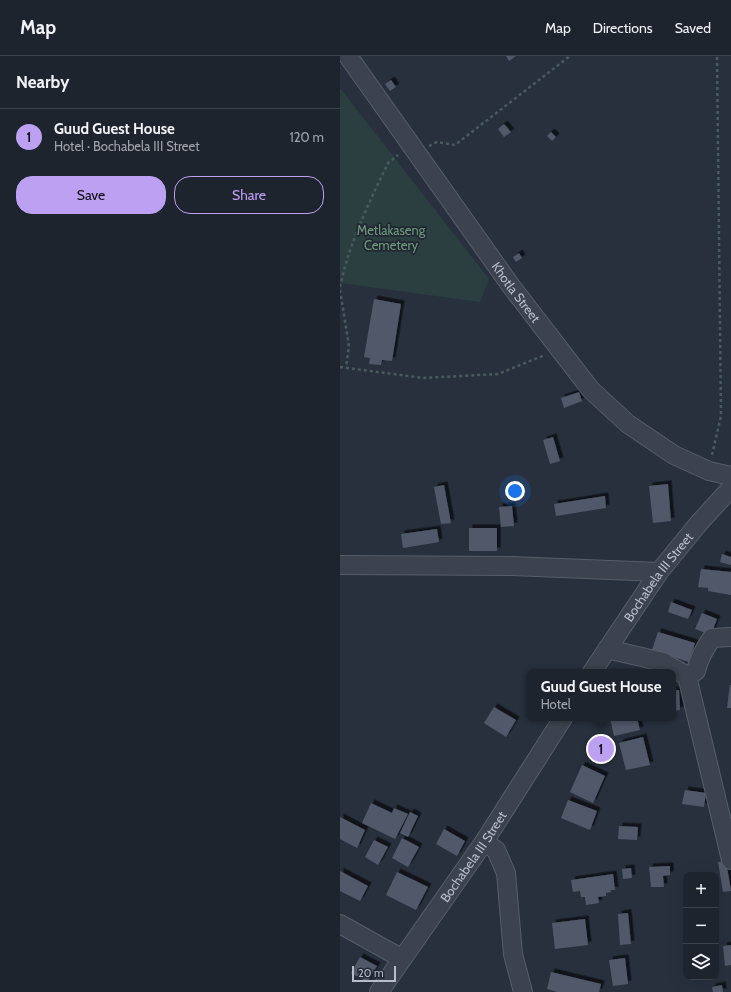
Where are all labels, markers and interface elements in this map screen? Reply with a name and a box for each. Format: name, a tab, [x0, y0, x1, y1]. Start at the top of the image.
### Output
text: Map	[20, 16, 56, 39]
text: Map	[545, 19, 571, 37]
text: Directions	[593, 19, 653, 37]
text: Saved	[675, 19, 711, 37]
text: Nearby	[16, 72, 69, 92]
text: Guud Guest House	[54, 120, 175, 138]
text: 1	[27, 129, 31, 145]
text: 120 m	[290, 129, 324, 145]
text: Hotel · Bochabela III Street	[54, 138, 200, 154]
button: Save	[16, 176, 166, 214]
button: Share	[174, 176, 324, 214]
park label: Metlakaseng Cemetery	[357, 222, 426, 253]
street label: Khotla Street	[488, 259, 544, 326]
your location	[505, 481, 525, 501]
street label: Bochabela III Street	[620, 529, 697, 624]
popup	[526, 669, 676, 721]
text: Guud Guest House	[541, 678, 661, 696]
text: Hotel	[541, 696, 571, 712]
pin: 1	[588, 734, 614, 764]
street label: Bochabela III Street	[436, 807, 510, 905]
map controls	[683, 872, 719, 980]
button: +	[683, 872, 719, 908]
button: −	[683, 908, 719, 944]
button: layers	[683, 944, 719, 980]
scale bar	[352, 964, 396, 983]
text: 20 m	[358, 966, 384, 980]

